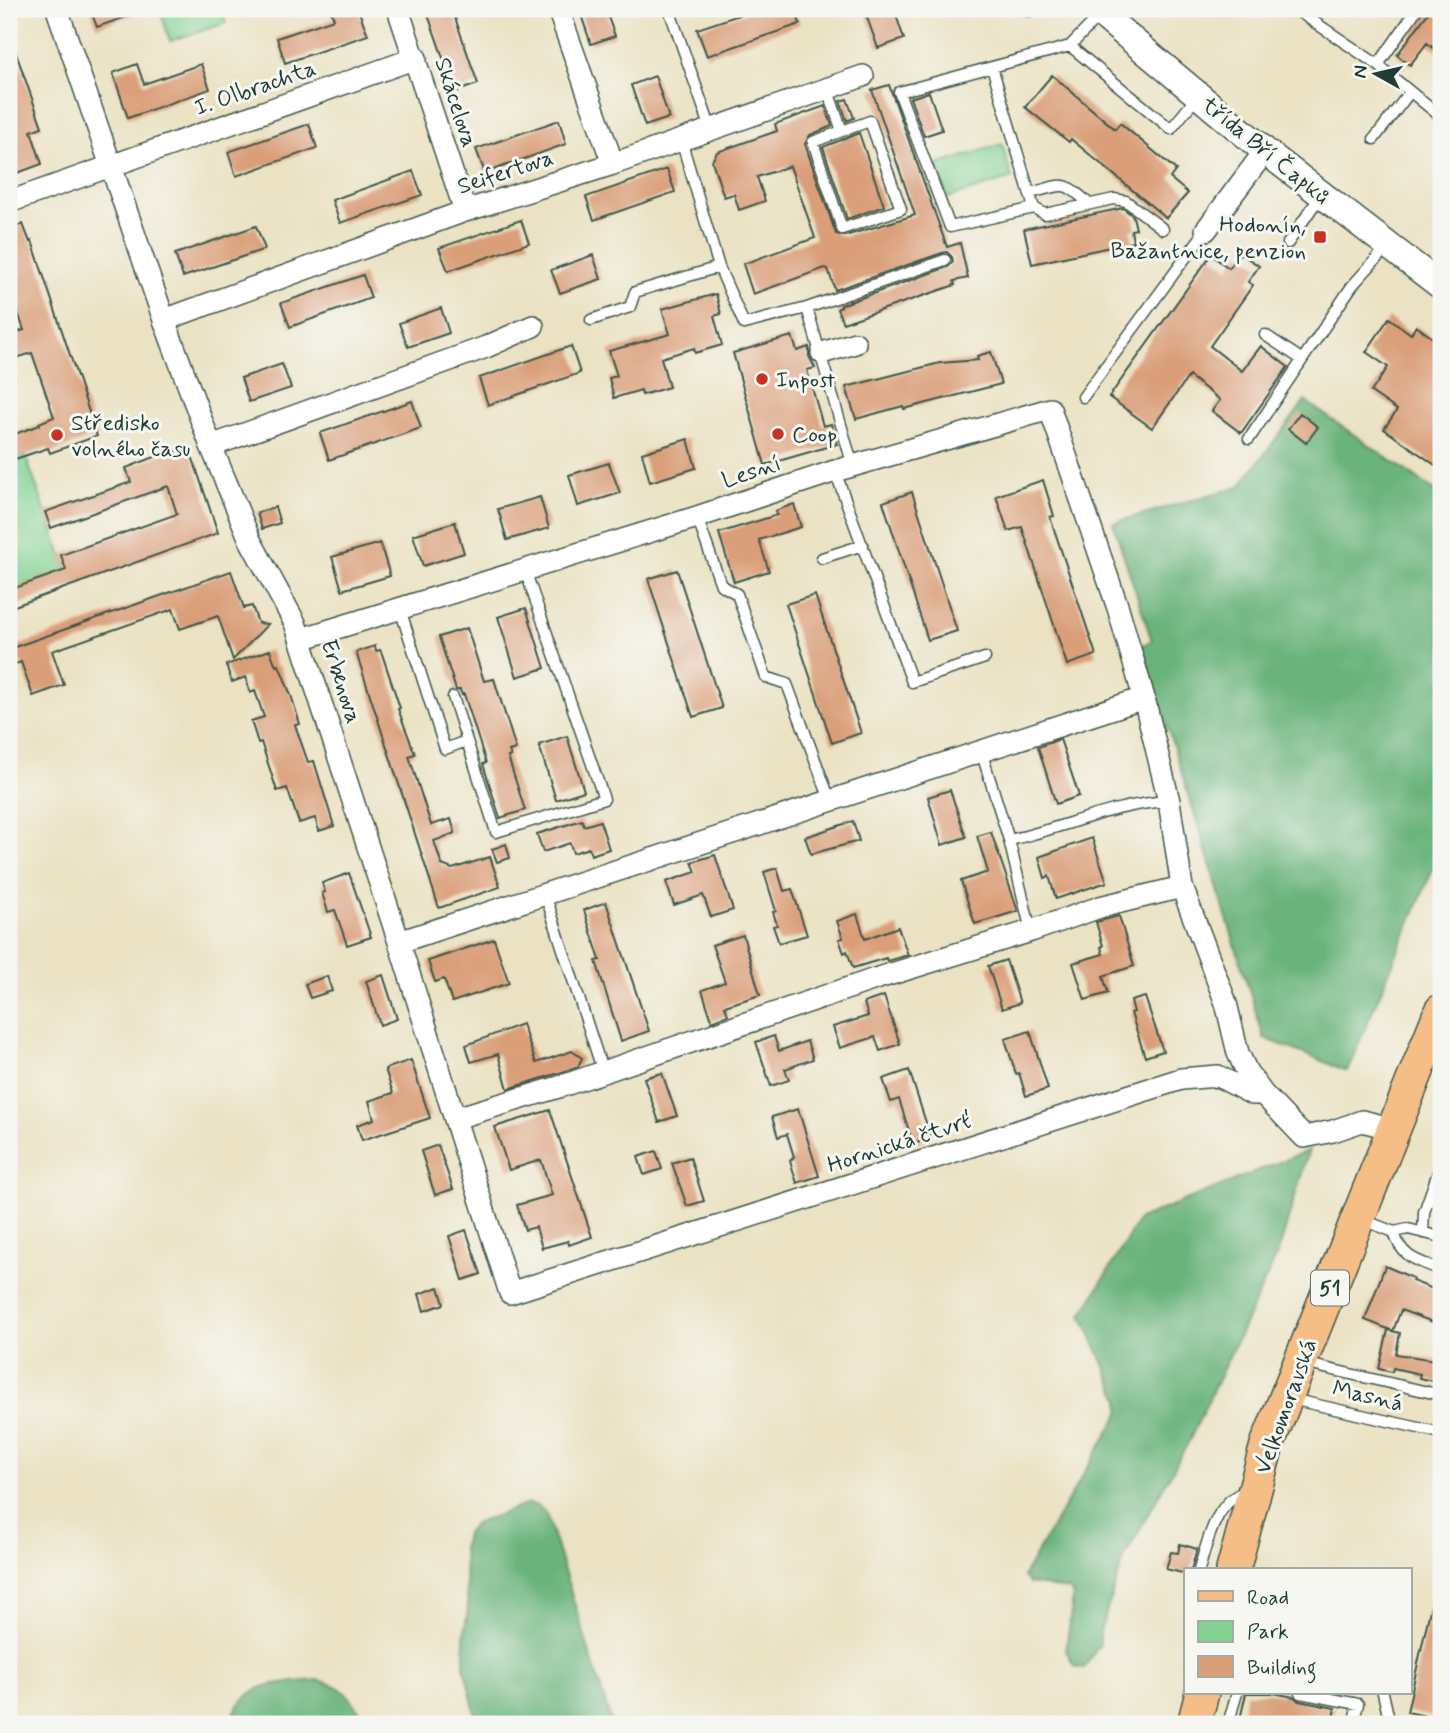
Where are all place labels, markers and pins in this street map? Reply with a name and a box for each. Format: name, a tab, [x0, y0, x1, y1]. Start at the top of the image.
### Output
place label: Hodonín, Bažantnice, penzion	[1110, 211, 1306, 267]
marker: Hodonín, Bažantnice, penzion	[1312, 229, 1328, 245]
place label: Inpost	[776, 366, 835, 396]
marker: Inpost	[754, 371, 770, 387]
place label: Středisko volného času	[71, 409, 191, 465]
place label: Coop	[792, 421, 837, 451]
marker: Coop	[770, 426, 786, 442]
marker: Středisko volného času	[49, 427, 65, 443]

